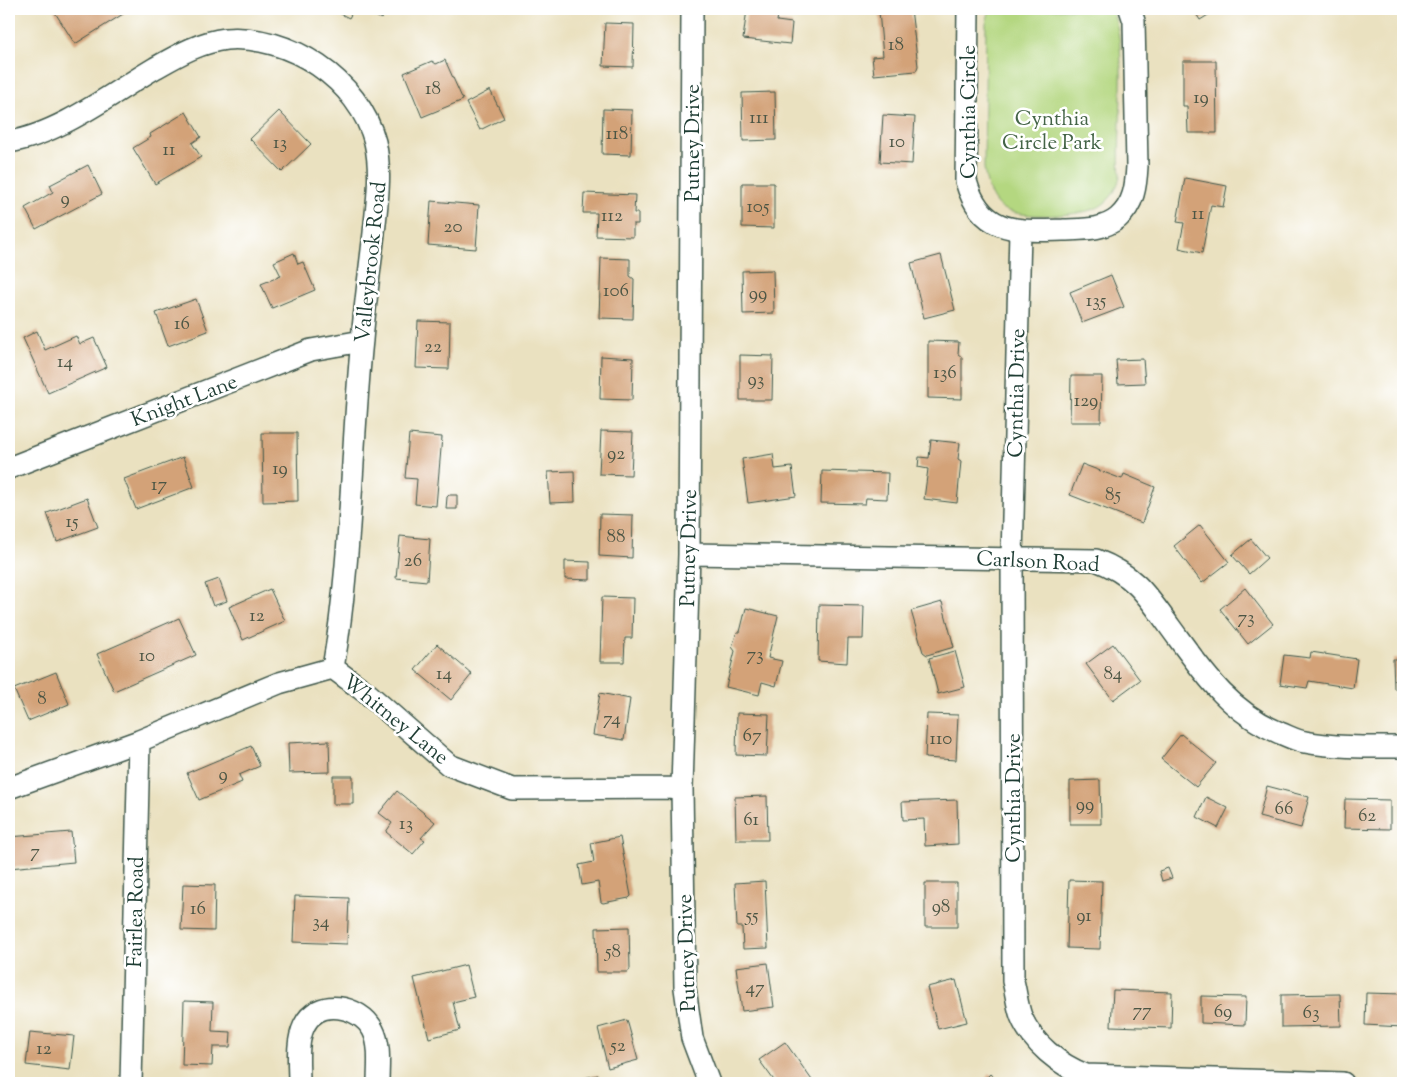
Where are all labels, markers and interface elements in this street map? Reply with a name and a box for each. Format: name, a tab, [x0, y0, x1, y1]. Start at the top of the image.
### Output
house number: 18	[888, 32, 904, 59]
street label: Cynthia Circle	[955, 45, 985, 179]
house number: 18	[425, 76, 441, 103]
street label: Putney Drive	[679, 84, 709, 202]
house number: 19	[1193, 85, 1209, 112]
house number: 111	[749, 105, 769, 132]
park label: Cynthia Circle Park	[1002, 105, 1102, 159]
house number: 118	[606, 121, 628, 148]
house number: 10	[889, 129, 905, 156]
house number: 13	[273, 130, 287, 157]
house number: 11	[163, 137, 176, 164]
street label: Valleybrook Road	[349, 180, 395, 344]
house number: 9	[60, 186, 70, 213]
house number: 105	[747, 194, 770, 221]
house number: 11	[1192, 201, 1205, 228]
house number: 112	[601, 203, 623, 230]
house number: 20	[444, 214, 462, 241]
house number: 106	[603, 278, 629, 305]
house number: 99	[749, 281, 767, 308]
house number: 135	[1086, 288, 1107, 315]
house number: 16	[174, 311, 190, 338]
street label: Cynthia Drive	[1002, 328, 1034, 458]
house number: 22	[424, 334, 442, 361]
house number: 14	[57, 349, 73, 376]
house number: 136	[933, 360, 957, 387]
house number: 93	[748, 367, 764, 394]
street label: Knight Lane	[127, 368, 242, 436]
house number: 129	[1074, 388, 1098, 415]
house number: 92	[607, 441, 625, 468]
house number: 19	[272, 456, 288, 483]
house number: 17	[151, 472, 167, 499]
house number: 85	[1105, 482, 1122, 509]
street label: Putney Drive	[674, 489, 706, 607]
house number: 15	[66, 509, 79, 536]
house number: 88	[606, 524, 626, 551]
street label: Carlson Road	[975, 545, 1100, 581]
house number: 26	[404, 548, 422, 575]
house number: 12	[249, 603, 265, 630]
house number: 73	[1237, 605, 1255, 632]
house number: 73	[746, 642, 764, 669]
house number: 10	[139, 643, 155, 670]
house number: 14	[436, 661, 452, 688]
house number: 84	[1104, 661, 1123, 688]
street label: Whitney Lane	[335, 668, 455, 773]
house number: 8	[37, 686, 47, 713]
house number: 74	[603, 706, 621, 733]
house number: 67	[743, 723, 762, 750]
house number: 110	[930, 726, 952, 753]
street label: Cynthia Drive	[1000, 733, 1030, 863]
house number: 9	[218, 762, 228, 789]
house number: 99	[1076, 792, 1094, 819]
house number: 66	[1275, 796, 1293, 823]
house number: 62	[1358, 803, 1376, 830]
house number: 61	[743, 807, 759, 834]
house number: 13	[399, 811, 413, 838]
house number: 7	[30, 839, 40, 866]
street label: Fairlea Road	[121, 856, 153, 968]
street label: Putney Drive	[671, 893, 705, 1012]
house number: 98	[932, 894, 950, 921]
house number: 16	[190, 896, 206, 923]
house number: 55	[744, 903, 759, 930]
house number: 91	[1076, 903, 1092, 930]
house number: 34	[312, 909, 330, 936]
house number: 58	[604, 939, 621, 966]
house number: 47	[745, 975, 765, 1002]
house number: 77	[1132, 998, 1152, 1025]
house number: 69	[1214, 999, 1232, 1026]
house number: 63	[1302, 1000, 1320, 1027]
house number: 52	[609, 1033, 626, 1060]
house number: 12	[36, 1036, 52, 1063]

